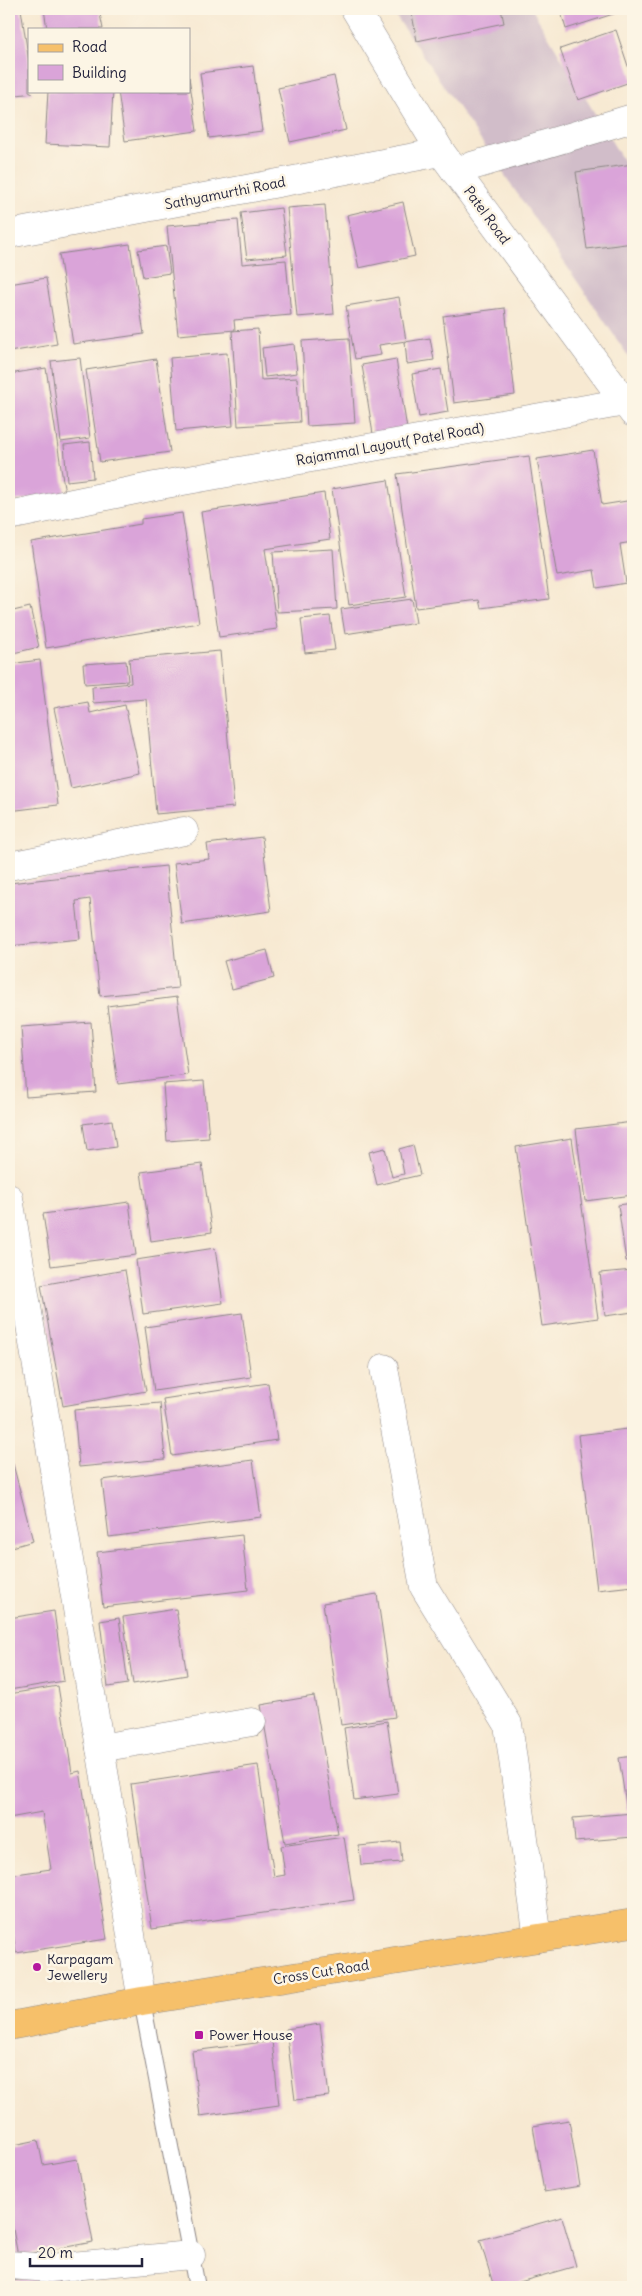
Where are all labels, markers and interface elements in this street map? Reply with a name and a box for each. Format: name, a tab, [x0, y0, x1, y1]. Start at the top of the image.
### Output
legend	[28, 28, 190, 92]
text: Road	[72, 37, 107, 56]
text: Building	[72, 63, 127, 82]
street label: Sathyamurthi Road	[163, 172, 287, 214]
street label: Patel Road	[460, 182, 514, 248]
street label: Rajammal Layout( Patel Road)	[295, 419, 485, 469]
place label: Karpagam Jewellery	[47, 1950, 113, 1984]
street label: Cross Cut Road	[272, 1956, 370, 1988]
marker: Karpagam Jewellery	[31, 1961, 43, 1973]
place label: Power House	[209, 2026, 293, 2044]
marker: Power House	[193, 2029, 205, 2041]
scale bar	[30, 2236, 142, 2268]
text: 20 m	[38, 2243, 73, 2262]

